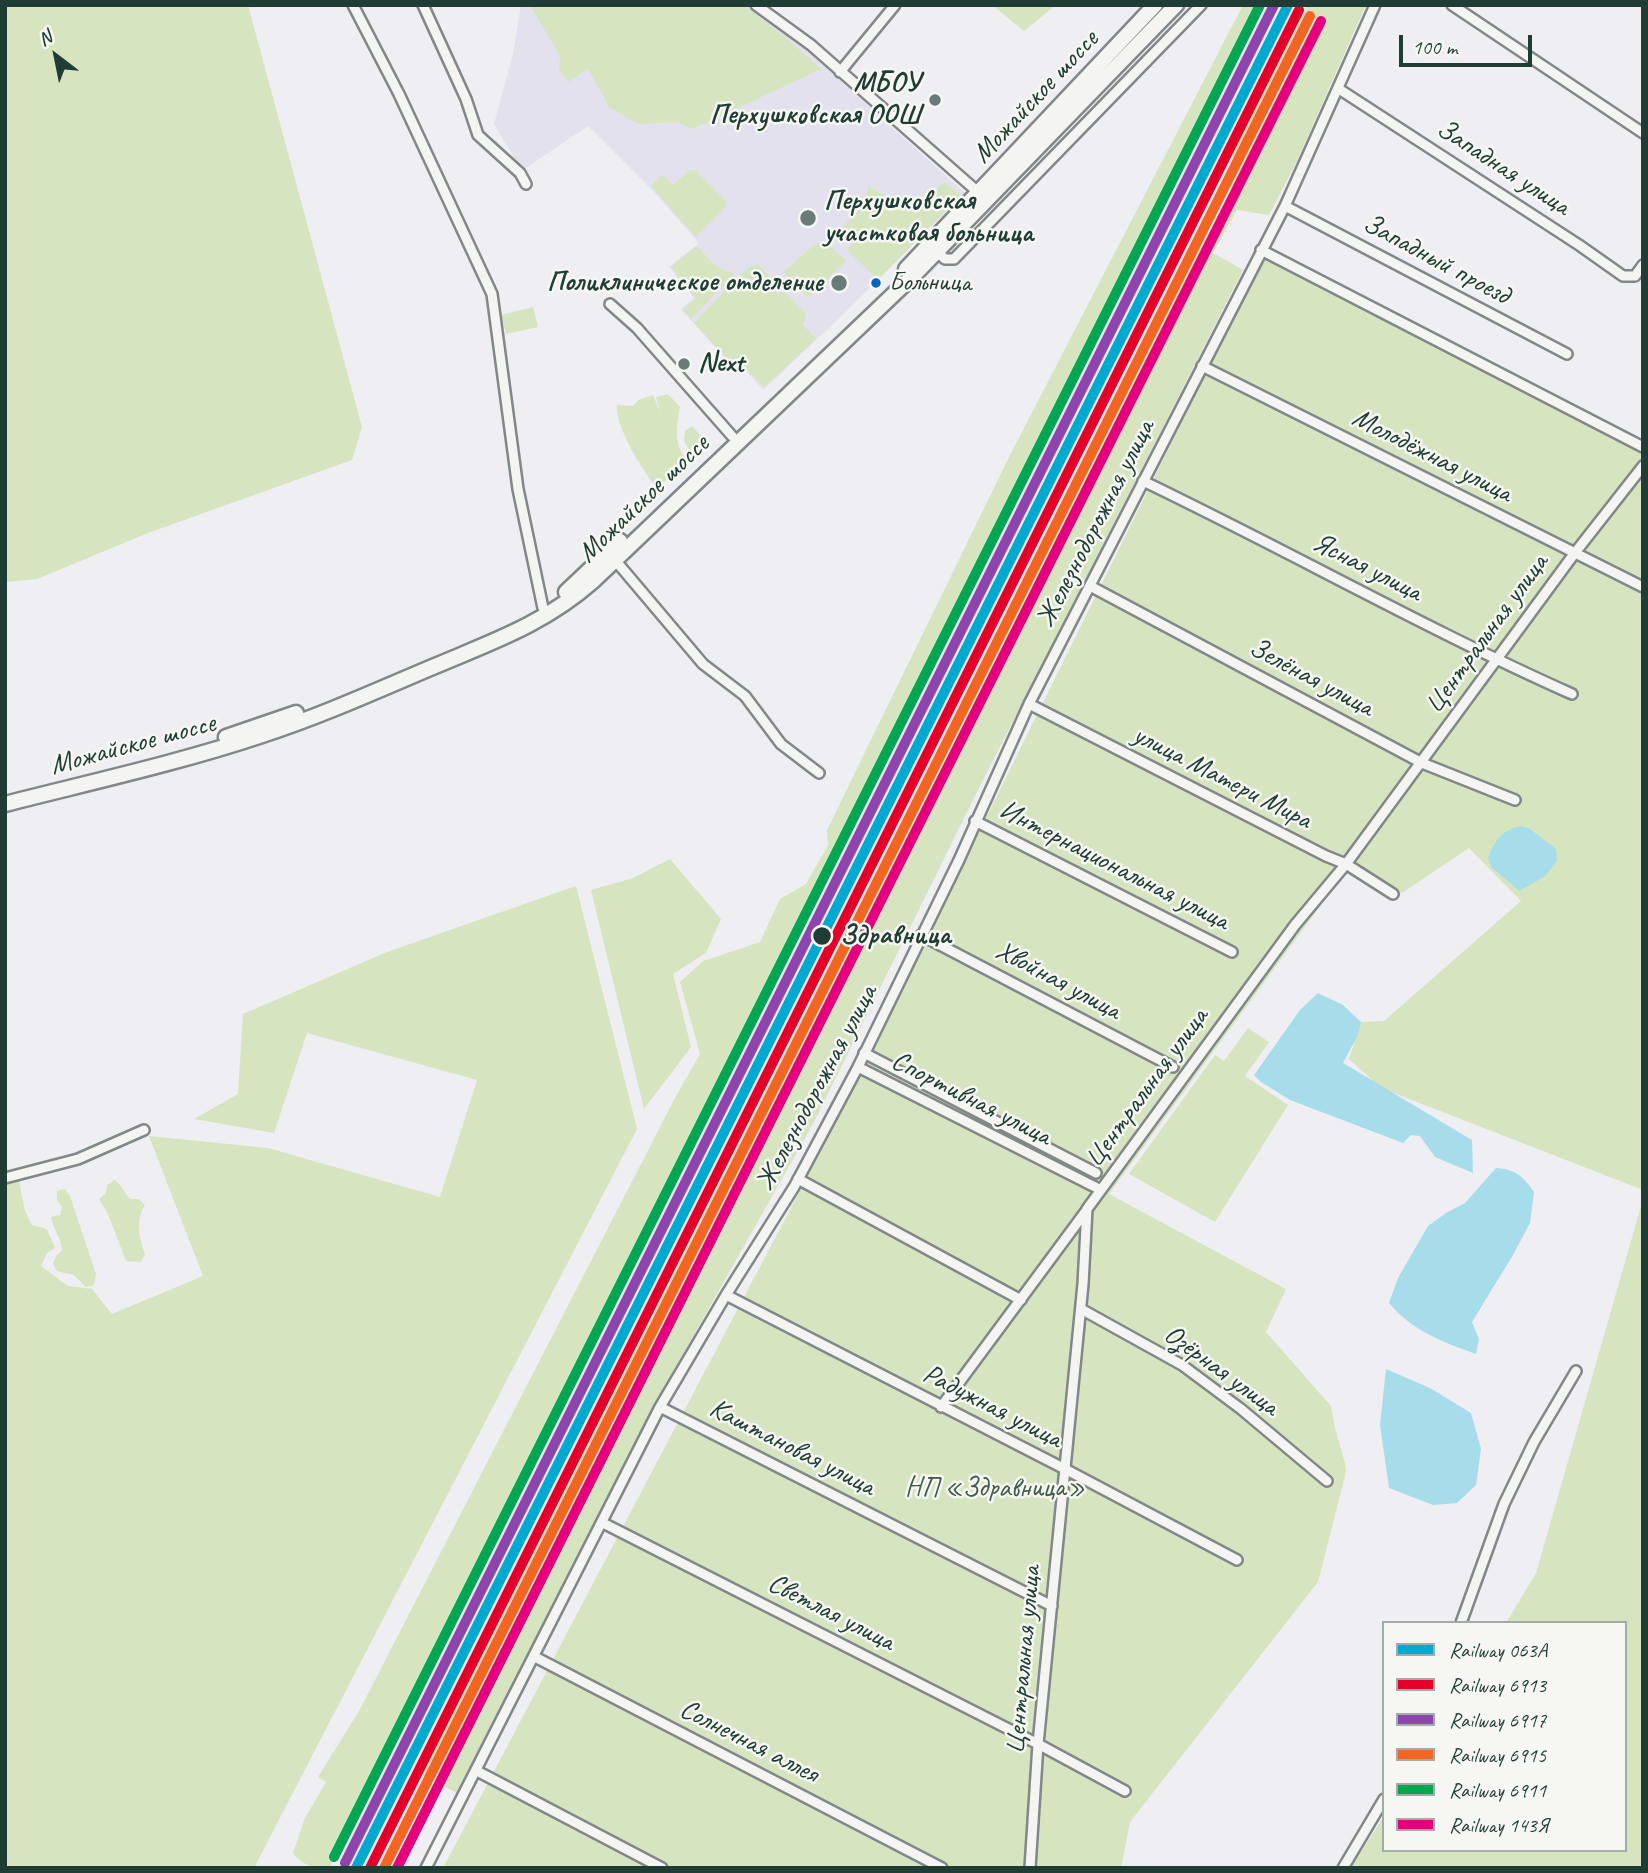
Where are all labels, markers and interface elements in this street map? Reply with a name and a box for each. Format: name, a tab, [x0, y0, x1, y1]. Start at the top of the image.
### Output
north arrow	[21, 21, 91, 91]
scale bar	[1403, 21, 1536, 65]
street label: Можайское шоссе	[966, 24, 1106, 170]
text: N	[34, 25, 56, 51]
text: 100 m	[1412, 34, 1457, 60]
place label: МБОУ Перхушковская ООШ	[710, 67, 921, 133]
marker: МБОУ Перхушковская ООШ	[927, 92, 943, 108]
street label: Западная улица	[1430, 112, 1576, 224]
place label: Перхушковская участковая больница	[824, 185, 1033, 251]
street label: Западный проезд	[1357, 207, 1515, 313]
marker: Перхушковская участковая больница	[798, 208, 818, 228]
place label: Поликлиническое отделение	[547, 266, 823, 300]
place label: Больница	[889, 267, 971, 299]
marker: Поликлиническое отделение	[829, 273, 849, 293]
marker: Больница	[869, 276, 883, 290]
place label: Next	[698, 347, 744, 381]
marker: Next	[676, 356, 692, 372]
street label: Молодёжная улица	[1347, 401, 1517, 511]
street label: Железнодорожная улица	[1029, 415, 1163, 633]
street label: Можайское шоссе	[571, 428, 717, 570]
street label: Ясная улица	[1307, 526, 1427, 610]
street label: Центральная улица	[1418, 548, 1556, 720]
street label: Зелёная улица	[1243, 631, 1379, 725]
street label: Можайское шоссе	[47, 707, 219, 783]
street label: улица Матери Мира	[1127, 719, 1317, 837]
street label: Интернациональная улица	[993, 794, 1235, 938]
place label: Здравница	[840, 919, 951, 953]
marker: Здравница	[811, 925, 833, 947]
street label: Хвойная улица	[990, 934, 1126, 1028]
street label: Железнодорожная улица	[749, 980, 885, 1196]
street label: Центральная улица	[1078, 1002, 1216, 1174]
street label: Спортивная улица	[886, 1044, 1056, 1154]
street label: Озёрная улица	[1157, 1318, 1285, 1424]
street label: Радужная улица	[917, 1358, 1067, 1456]
street label: Каштановая улица	[704, 1392, 880, 1504]
park label: НП «Здравница»	[905, 1472, 1085, 1506]
street label: Центральная улица	[999, 1564, 1049, 1756]
street label: Светлая улица	[762, 1567, 900, 1659]
legend	[1382, 1621, 1627, 1852]
text: Railway 063А	[1449, 1637, 1547, 1663]
text: Railway 6913	[1449, 1672, 1546, 1698]
street label: Солнечная аллея	[674, 1693, 824, 1791]
text: Railway 6917	[1449, 1707, 1546, 1733]
text: Railway 6915	[1449, 1742, 1546, 1768]
text: Railway 6911	[1449, 1777, 1546, 1803]
text: Railway 143Я	[1449, 1812, 1548, 1838]

